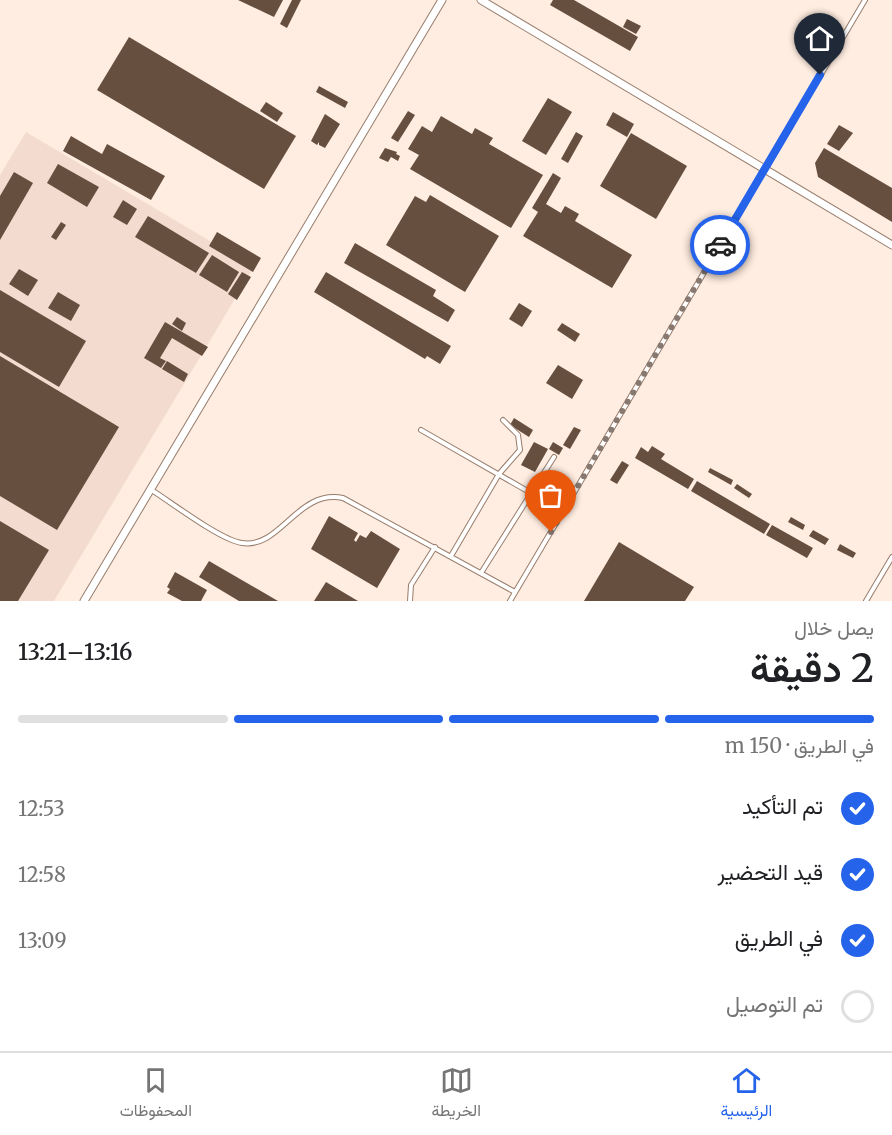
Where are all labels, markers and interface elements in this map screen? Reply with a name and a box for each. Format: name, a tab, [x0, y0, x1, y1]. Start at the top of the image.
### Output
pin	[794, 13, 845, 75]
icon: home	[803, 22, 836, 55]
courier	[690, 215, 750, 275]
icon: car	[704, 229, 737, 262]
pin	[525, 470, 576, 532]
icon: bag	[534, 479, 567, 512]
text: يصل خلال	[794, 615, 874, 640]
text: 13:16–13:21	[18, 638, 133, 666]
text: 2 دقيقة	[750, 644, 874, 693]
text: في الطريق · 150 m	[725, 733, 874, 758]
text: تم التأكيد	[742, 792, 823, 820]
icon: check	[841, 792, 874, 825]
text: 12:53	[18, 796, 65, 821]
text: قيد التحضير	[718, 858, 823, 886]
icon: check	[841, 858, 874, 891]
text: 12:58	[18, 862, 66, 887]
text: في الطريق	[735, 924, 823, 952]
icon: check	[841, 924, 874, 957]
text: 13:09	[18, 928, 67, 953]
text: تم التوصيل	[726, 990, 823, 1018]
tab: المحفوظات	[120, 1064, 192, 1125]
tab: الخريطة	[431, 1064, 481, 1125]
tab: الرئيسية	[720, 1064, 772, 1125]

